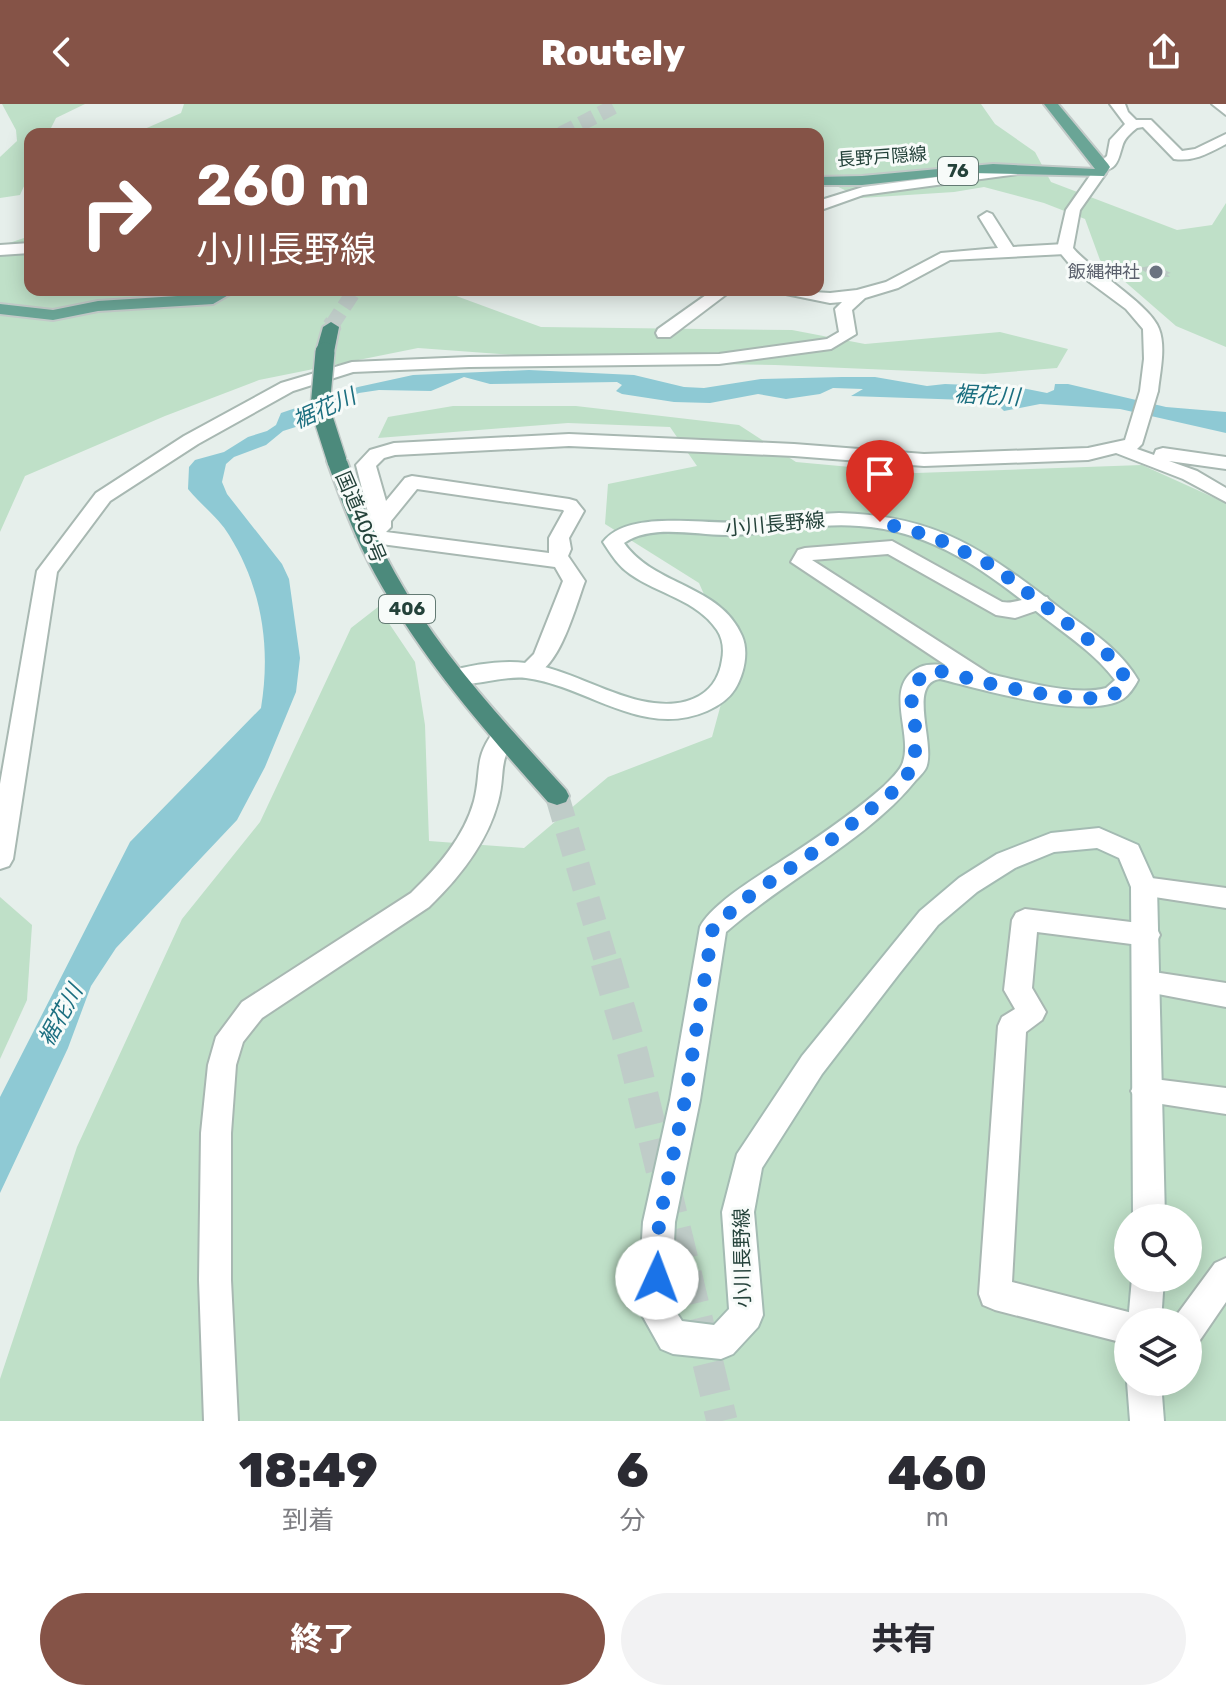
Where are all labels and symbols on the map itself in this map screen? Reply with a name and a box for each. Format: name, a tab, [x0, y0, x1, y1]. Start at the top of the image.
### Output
street label: 長野戸隠線	[836, 143, 928, 171]
road number: 76	[938, 157, 978, 185]
place label: 飯縄神社	[1068, 261, 1140, 283]
marker: 飯縄神社	[1147, 263, 1165, 281]
water label: 裾花川	[953, 380, 1023, 411]
water label: 裾花川	[289, 382, 362, 434]
pin	[846, 440, 914, 522]
street label: 国道406号	[331, 468, 391, 566]
street label: 小川長野線	[724, 508, 826, 540]
road number: 406	[379, 595, 435, 623]
water label: 裾花川	[33, 978, 89, 1051]
street label: 小川長野線	[729, 1208, 755, 1308]
position arrow	[615, 1236, 699, 1320]

